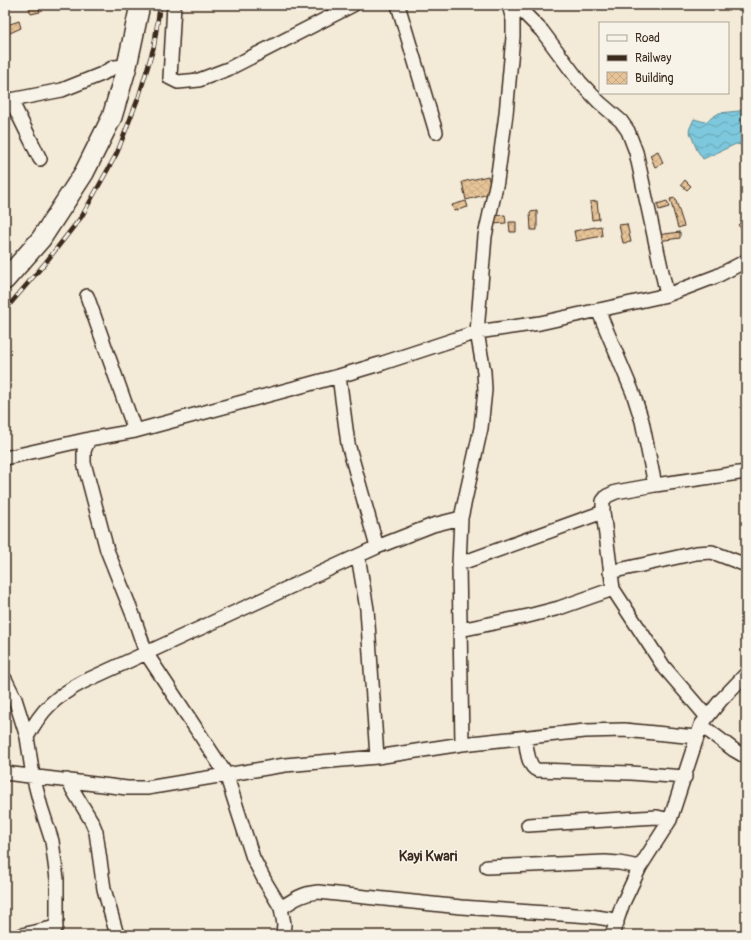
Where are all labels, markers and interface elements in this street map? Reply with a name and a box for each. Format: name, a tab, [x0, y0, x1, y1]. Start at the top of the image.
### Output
legend	[599, 22, 729, 94]
text: Road	[635, 31, 660, 46]
text: Railway	[635, 51, 671, 66]
text: Building	[635, 71, 674, 86]
district label: Kayi Kwari	[399, 848, 458, 865]

